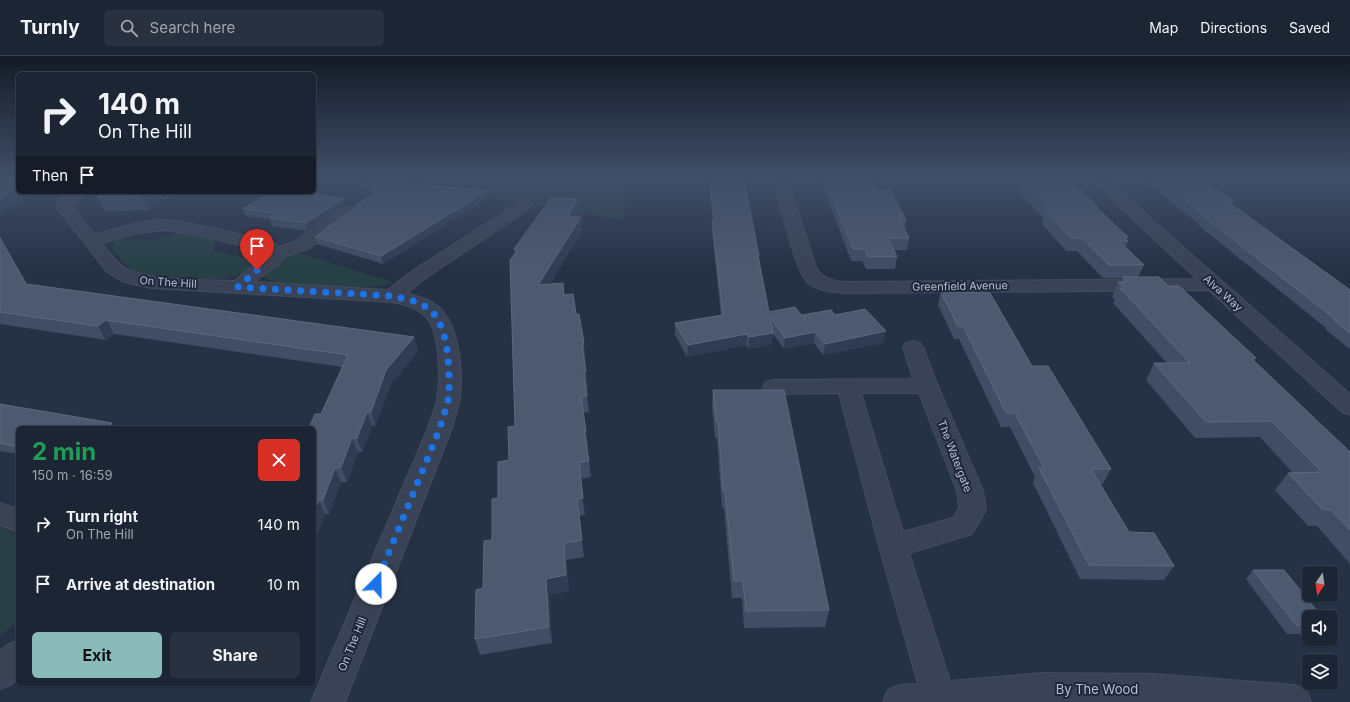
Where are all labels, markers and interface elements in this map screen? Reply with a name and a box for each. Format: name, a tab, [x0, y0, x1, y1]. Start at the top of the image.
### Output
search box	[104, 10, 384, 46]
text: Turnly	[20, 16, 80, 39]
icon: search	[118, 17, 140, 39]
text: Search here	[150, 18, 235, 37]
text: Map	[1149, 19, 1178, 36]
text: Directions	[1200, 19, 1267, 36]
text: Saved	[1289, 19, 1330, 36]
text: 140 m	[98, 87, 180, 121]
icon: right	[32, 88, 84, 140]
text: On The Hill	[98, 121, 192, 142]
icon: arrive	[76, 164, 98, 186]
text: Then	[32, 166, 68, 185]
pin	[240, 229, 274, 270]
icon: arrive	[246, 235, 268, 257]
street label: Alva Way	[1200, 272, 1246, 314]
street label: On The Hill	[139, 273, 197, 291]
street label: Greenfield Avenue	[912, 278, 1008, 294]
street label: The Watergate	[935, 418, 975, 494]
text: 2 min	[32, 437, 96, 466]
button: close	[258, 439, 300, 481]
text: 150 m · 16:59	[32, 467, 113, 483]
text: Turn right	[66, 507, 138, 526]
icon: right	[32, 513, 54, 535]
text: 140 m	[257, 515, 300, 534]
text: On The Hill	[66, 526, 134, 542]
position arrow	[355, 563, 397, 605]
north arrow	[1302, 566, 1338, 602]
map controls	[1302, 566, 1338, 690]
icon: arrive	[32, 573, 54, 595]
text: Arrive at destination	[66, 575, 215, 594]
text: 10 m	[267, 575, 300, 594]
button: sound	[1302, 610, 1338, 646]
street label: On The Hill	[335, 615, 369, 673]
button: Exit	[32, 632, 162, 678]
button: Share	[170, 632, 300, 678]
button: layers	[1302, 654, 1338, 690]
street label: By The Wood	[1056, 681, 1138, 697]

